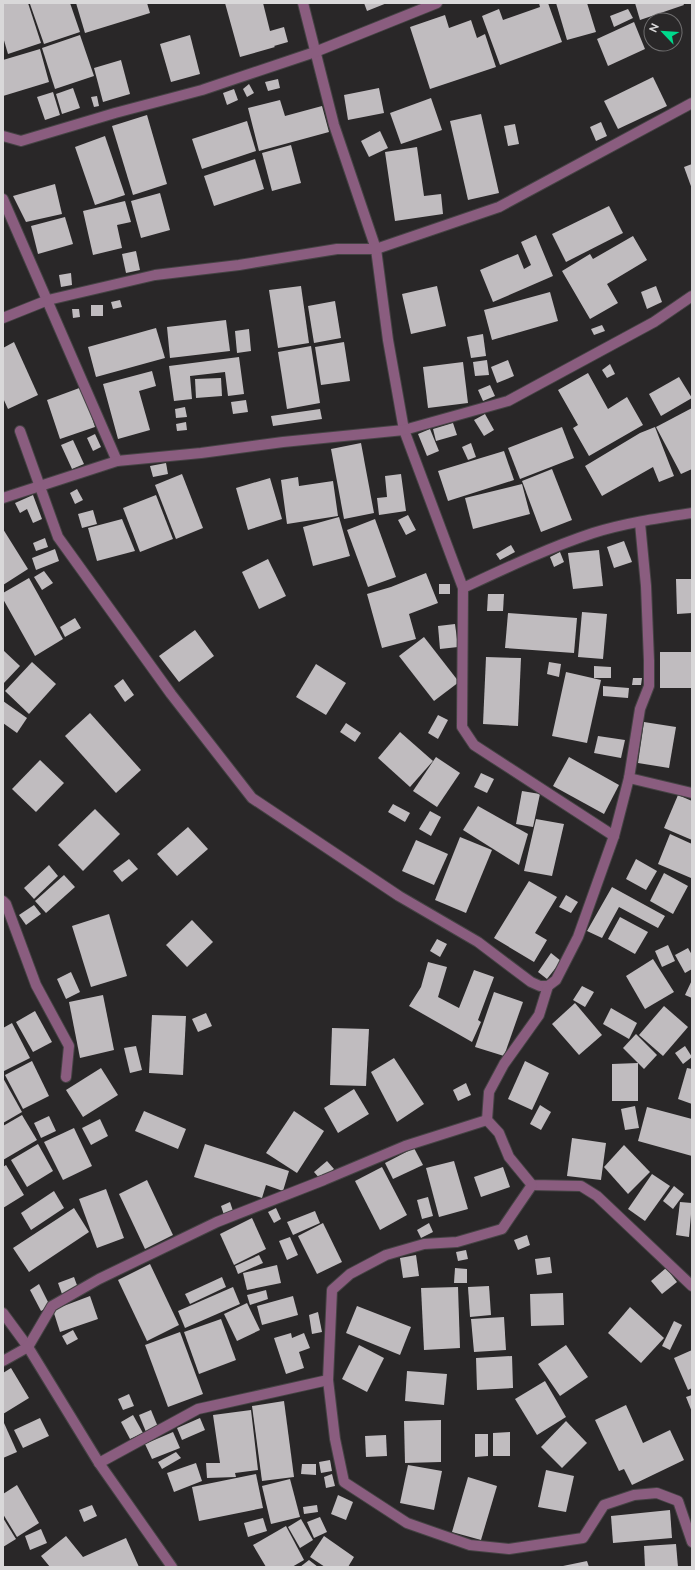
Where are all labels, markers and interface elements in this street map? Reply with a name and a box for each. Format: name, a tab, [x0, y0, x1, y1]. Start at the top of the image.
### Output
north arrow	[643, 12, 683, 52]
text: N	[647, 21, 662, 35]

